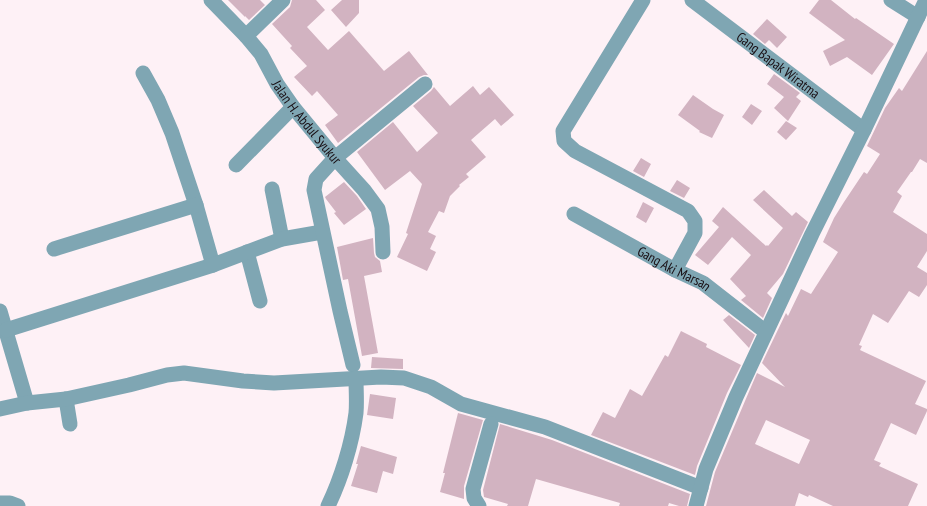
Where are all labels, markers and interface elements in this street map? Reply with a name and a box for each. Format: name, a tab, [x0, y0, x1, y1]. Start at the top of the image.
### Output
street label: Gang Bapak Wiratma	[733, 28, 823, 102]
street label: Jalan H. Abdul Syukur	[267, 76, 345, 168]
street label: Gang Aki Marsan	[634, 242, 715, 295]

